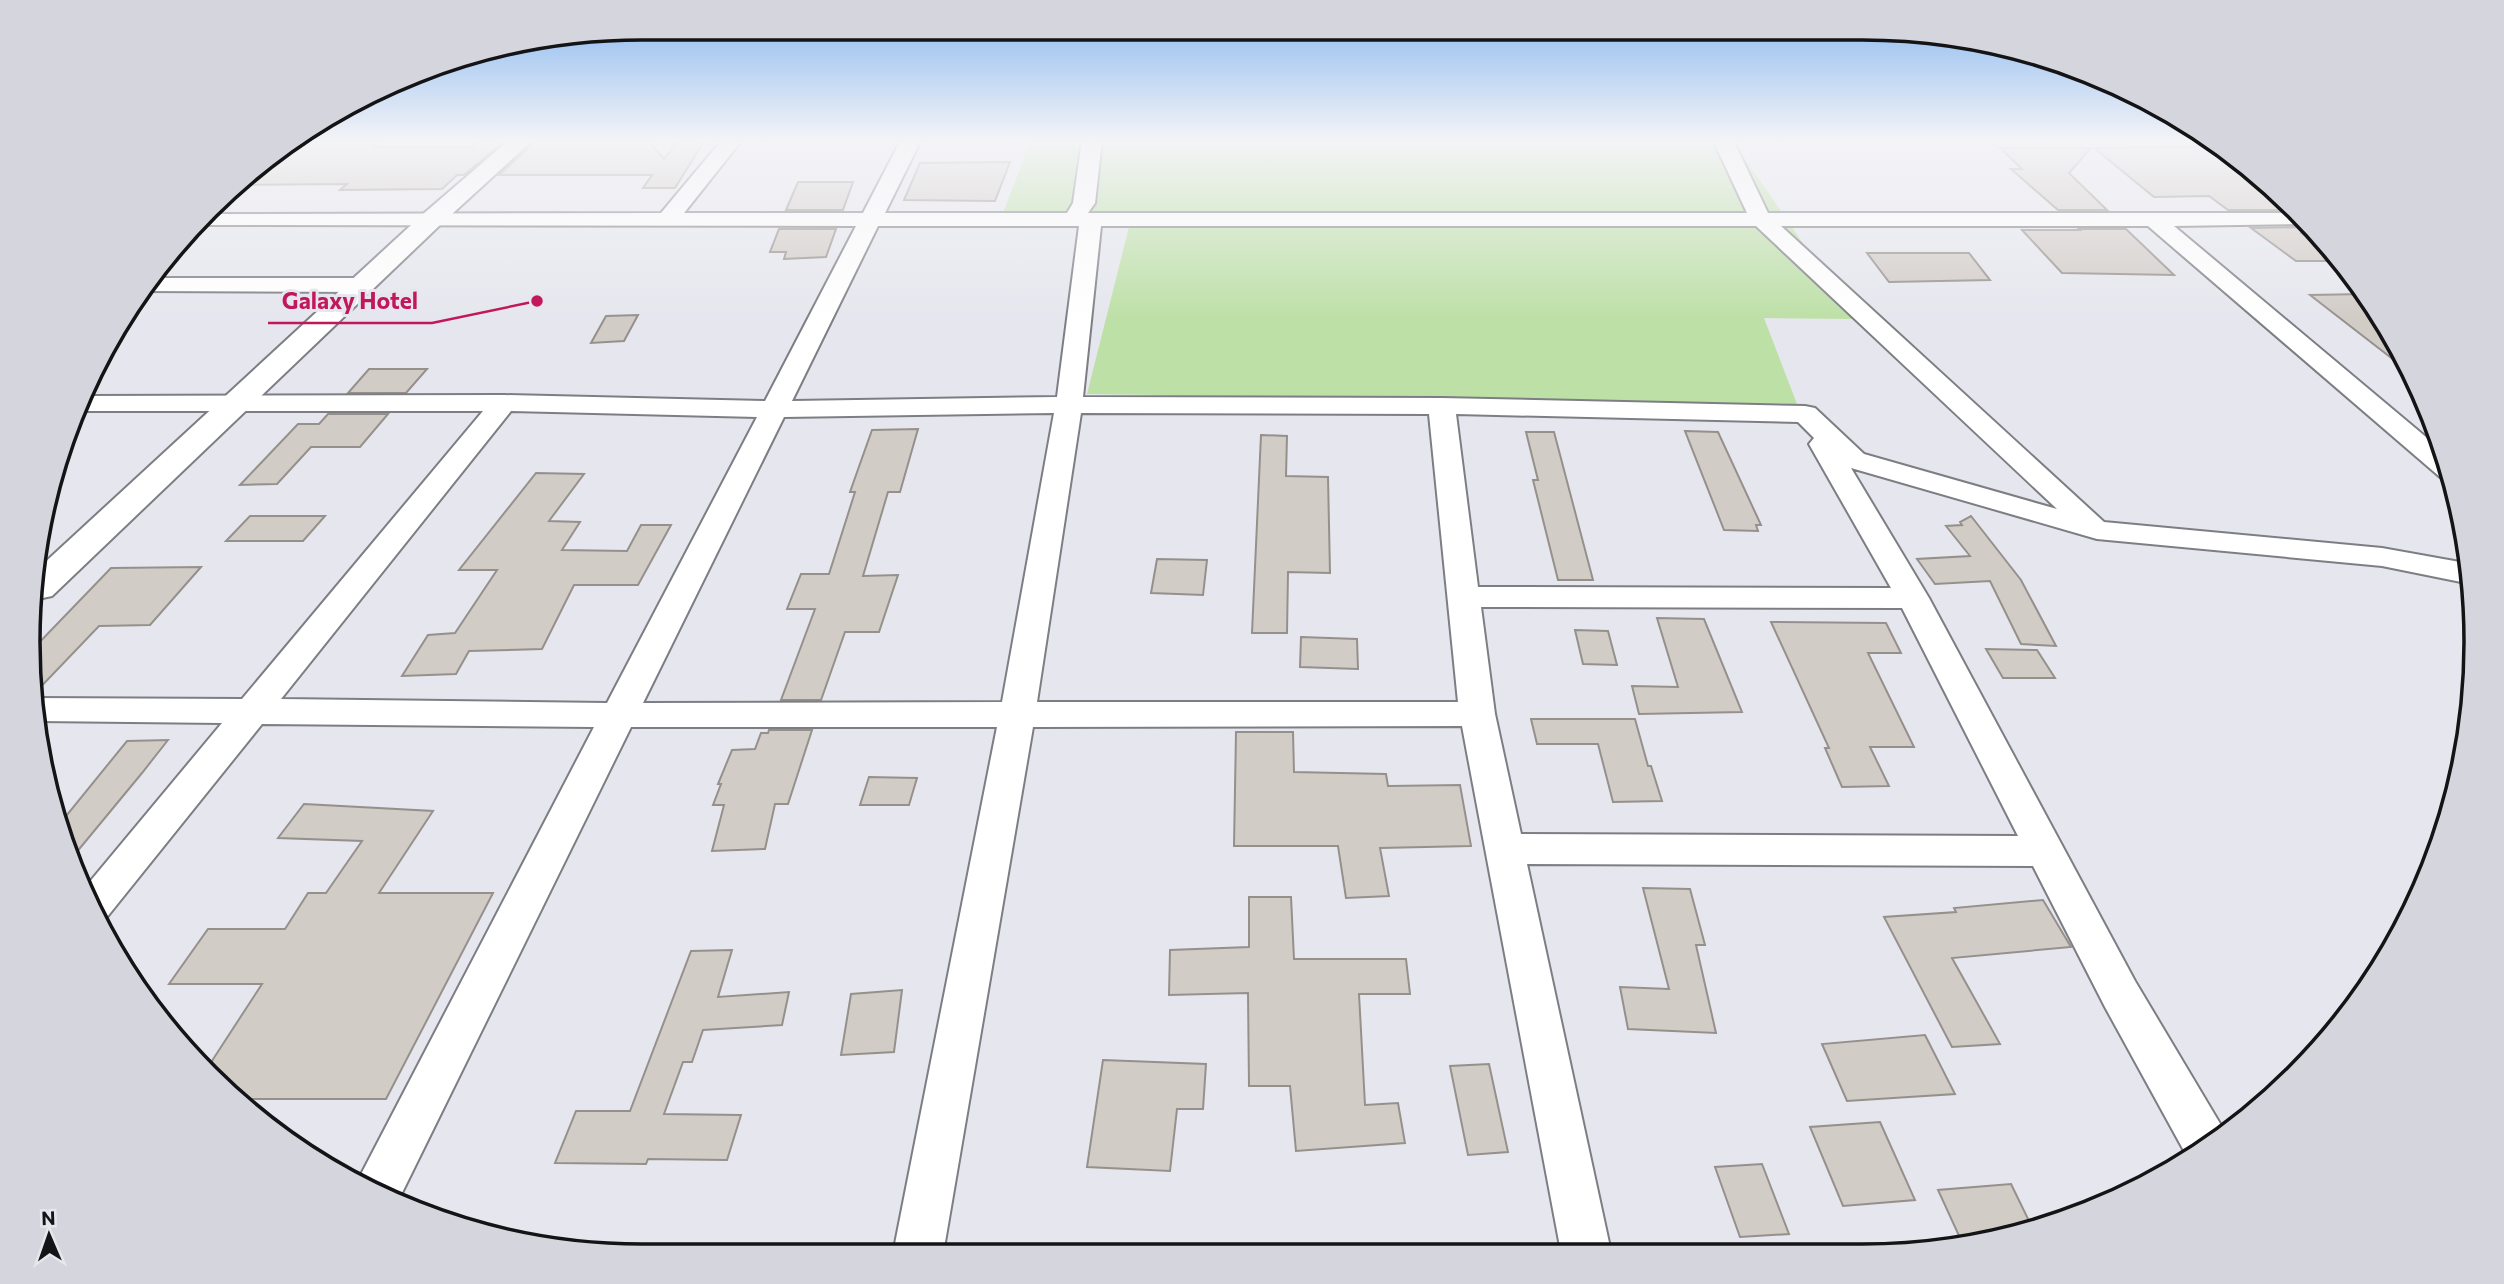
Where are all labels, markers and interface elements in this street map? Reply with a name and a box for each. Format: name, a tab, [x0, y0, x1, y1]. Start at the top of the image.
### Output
callout: Galaxy Hotel	[268, 279, 432, 323]
text: Galaxy Hotel	[282, 286, 418, 314]
north arrow	[14, 1200, 84, 1270]
text: N	[41, 1206, 56, 1229]

